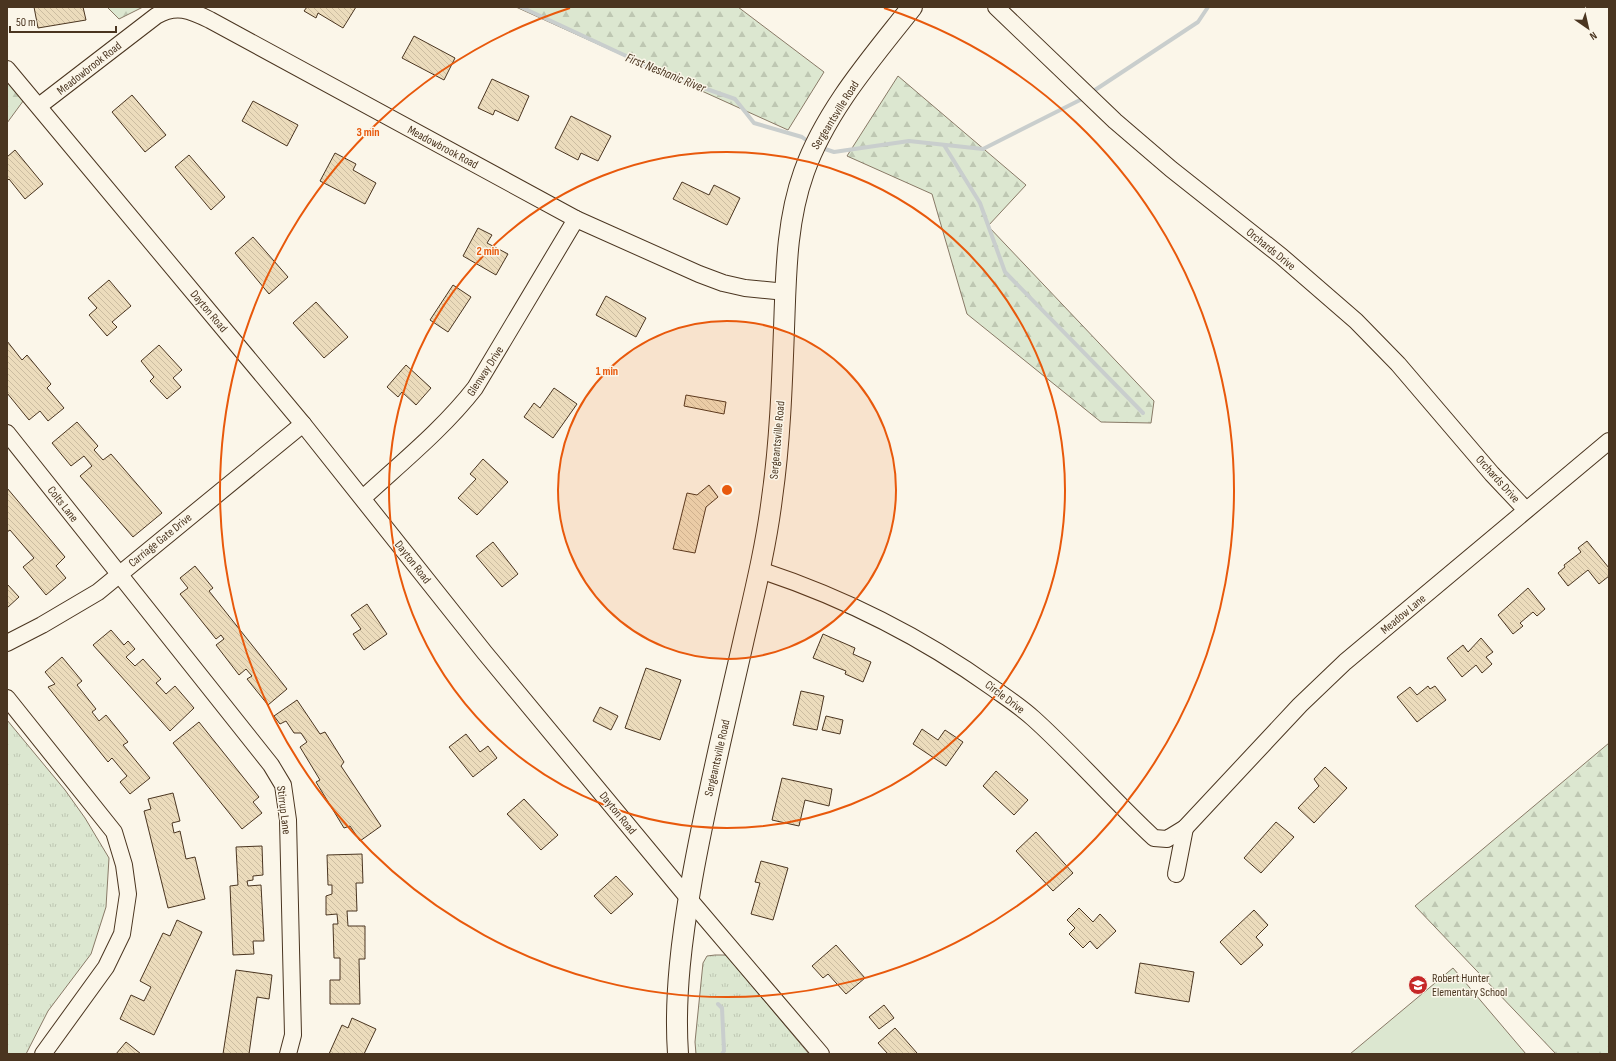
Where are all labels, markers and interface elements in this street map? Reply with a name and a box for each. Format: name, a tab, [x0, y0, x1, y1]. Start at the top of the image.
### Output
scale bar	[10, 8, 116, 34]
north arrow	[1568, 8, 1608, 48]
text: 50 m	[16, 15, 36, 30]
text: N	[1587, 29, 1599, 43]
street label: Meadowbrook Road	[54, 38, 125, 98]
water label: First Neshanic River	[623, 50, 709, 97]
street label: Sergeantsville Road	[808, 78, 863, 152]
street label: Meadowbrook Road	[405, 123, 481, 172]
text: 3 min	[357, 125, 379, 140]
street label: Orchards Drive	[1243, 225, 1299, 274]
text: 2 min	[477, 244, 499, 259]
street label: Dayton Road	[187, 287, 231, 336]
street label: Glenway Drive	[464, 343, 507, 399]
text: 1 min	[596, 364, 618, 379]
street label: Sergeantsville Road	[767, 400, 788, 480]
street label: Orchards Drive	[1472, 452, 1523, 506]
street label: Colts Lane	[44, 483, 81, 526]
centre of rings	[720, 483, 734, 497]
street label: Carriage Gate Drive	[126, 510, 195, 571]
street label: Dayton Road	[391, 538, 434, 587]
street label: Meadow Lane	[1378, 591, 1429, 638]
street label: Circle Drive	[982, 678, 1028, 717]
street label: Sergeantsville Road	[701, 718, 734, 798]
street label: Stirrup Lane	[273, 785, 294, 835]
street label: Dayton Road	[596, 789, 639, 838]
place label: Robert Hunter Elementary School	[1432, 971, 1507, 1000]
school or university icon: Robert Hunter Elementary School	[1407, 974, 1429, 996]

